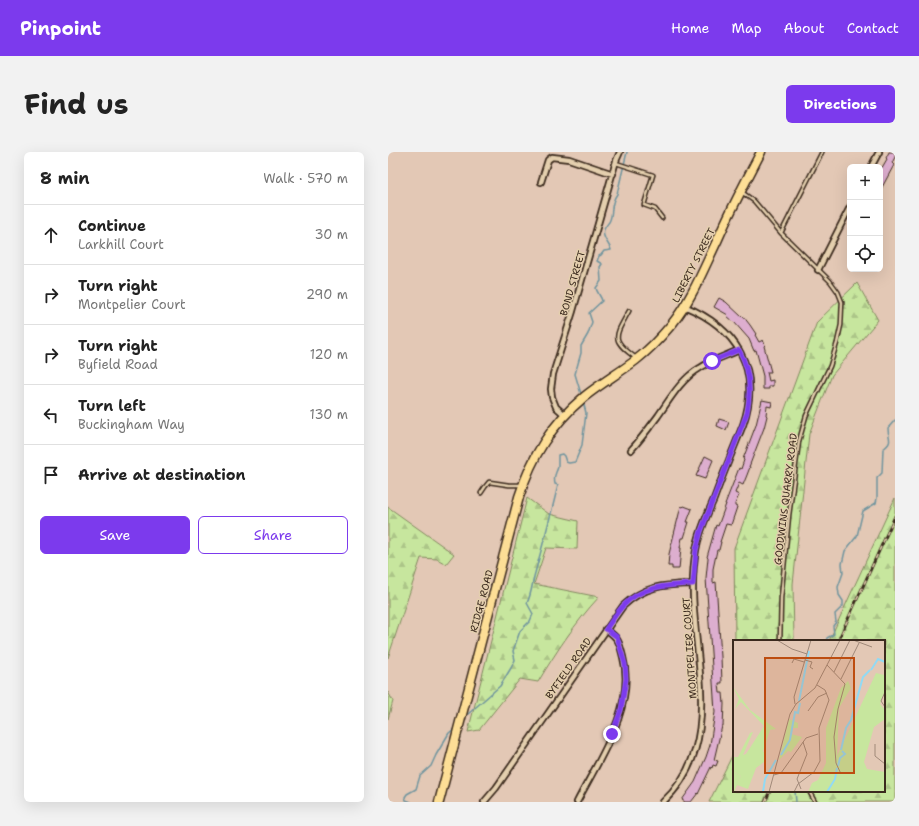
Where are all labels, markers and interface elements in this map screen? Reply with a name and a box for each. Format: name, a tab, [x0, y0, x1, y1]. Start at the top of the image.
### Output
text: Pinpoint	[20, 16, 101, 41]
text: Home	[671, 19, 710, 37]
text: Map	[732, 19, 762, 37]
text: About	[784, 19, 825, 37]
text: Contact	[847, 19, 899, 37]
text: Find us	[24, 85, 129, 123]
button: Directions	[786, 85, 895, 123]
map controls	[847, 164, 883, 272]
button: +	[847, 164, 883, 200]
text: 8 min	[40, 167, 90, 189]
text: Walk · 570 m	[263, 170, 348, 187]
button: −	[847, 200, 883, 236]
text: Continue	[78, 216, 146, 236]
icon: ahead	[40, 224, 62, 246]
text: 30 m	[314, 226, 348, 243]
street label: LIBERTY STREET	[669, 226, 718, 305]
text: Larkhill Court	[78, 236, 164, 253]
button: locate	[847, 236, 883, 272]
street label: BOND STREET	[557, 249, 588, 317]
text: Turn right	[78, 276, 158, 296]
icon: right	[40, 284, 62, 306]
text: 290 m	[306, 286, 348, 303]
text: Montpelier Court	[78, 296, 186, 313]
text: Turn right	[78, 336, 158, 356]
icon: right	[40, 344, 62, 366]
text: 120 m	[310, 346, 348, 363]
route start	[703, 352, 721, 370]
text: Byfield Road	[78, 356, 158, 373]
text: Turn left	[78, 396, 146, 416]
icon: left	[40, 404, 62, 426]
text: 130 m	[310, 406, 348, 423]
text: Buckingham Way	[78, 416, 185, 433]
street label: GOODWINS QUARRY ROAD	[771, 432, 800, 566]
icon: arrive	[40, 464, 62, 486]
text: Arrive at destination	[78, 465, 246, 485]
button: Save	[40, 516, 190, 554]
button: Share	[198, 516, 348, 554]
street label: RIDGE ROAD	[467, 568, 496, 634]
street label: MONTPELIER COURT	[679, 597, 700, 699]
street label: BYFIELD ROAD	[542, 635, 595, 701]
inset map	[733, 640, 885, 792]
route end	[603, 725, 621, 743]

